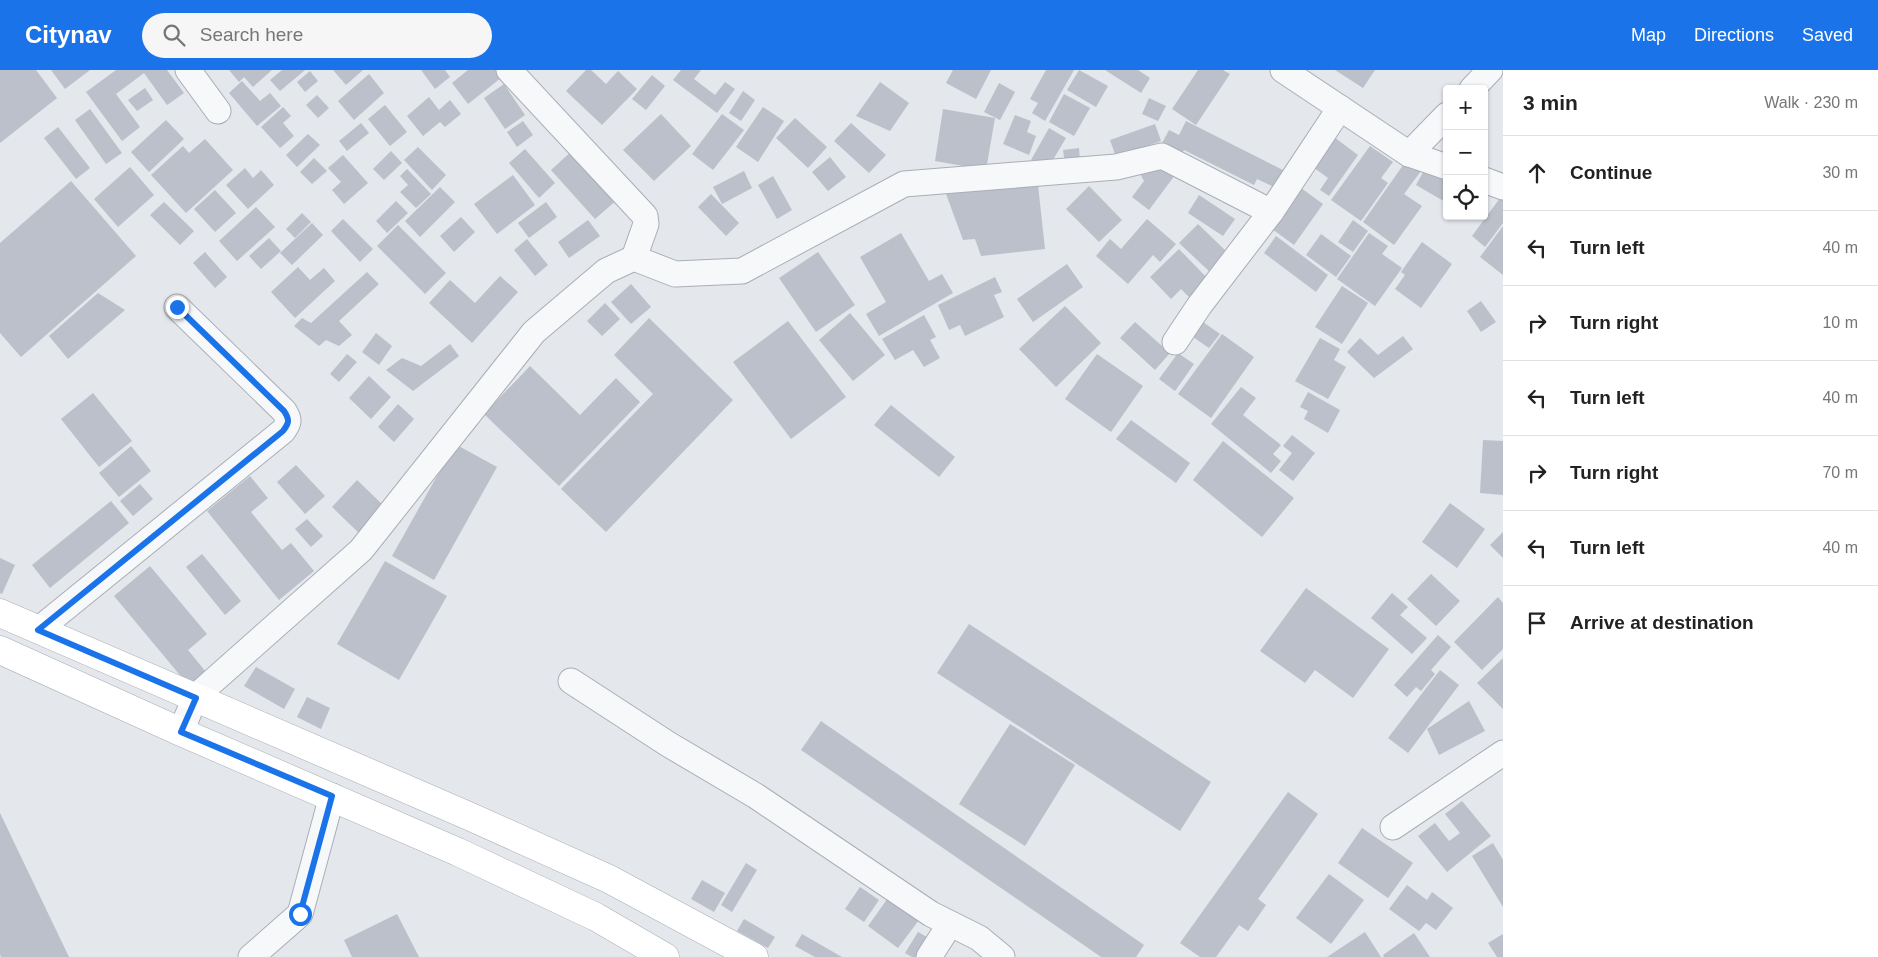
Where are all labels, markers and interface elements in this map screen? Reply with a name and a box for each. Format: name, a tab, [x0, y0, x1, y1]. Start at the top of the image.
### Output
search box	[142, 13, 492, 58]
text: Citynav	[25, 21, 112, 48]
icon: search	[160, 21, 188, 49]
text: Search here	[200, 24, 303, 45]
text: Map	[1631, 25, 1666, 45]
text: Directions	[1694, 25, 1774, 45]
text: Saved	[1802, 25, 1853, 45]
map controls	[1443, 85, 1488, 220]
button: +	[1443, 85, 1488, 130]
text: 3 min	[1523, 91, 1578, 114]
text: Walk · 230 m	[1764, 94, 1858, 111]
button: −	[1443, 130, 1488, 175]
icon: ahead	[1523, 159, 1551, 187]
text: Continue	[1570, 162, 1652, 183]
text: 30 m	[1822, 164, 1858, 181]
button: locate	[1443, 175, 1488, 220]
icon: left	[1523, 234, 1551, 262]
text: Turn left	[1570, 237, 1645, 258]
text: 40 m	[1822, 239, 1858, 256]
route end	[166, 296, 189, 319]
icon: right	[1523, 309, 1551, 337]
text: Turn right	[1570, 312, 1658, 333]
text: 10 m	[1822, 314, 1858, 331]
icon: left	[1523, 384, 1551, 412]
text: Turn left	[1570, 387, 1645, 408]
text: 40 m	[1822, 389, 1858, 406]
icon: right	[1523, 459, 1551, 487]
text: Turn right	[1570, 462, 1658, 483]
text: 70 m	[1822, 464, 1858, 481]
icon: left	[1523, 534, 1551, 562]
text: Turn left	[1570, 537, 1645, 558]
text: 40 m	[1822, 539, 1858, 556]
icon: arrive	[1523, 609, 1551, 637]
text: Arrive at destination	[1570, 612, 1754, 633]
route start	[289, 903, 312, 926]

